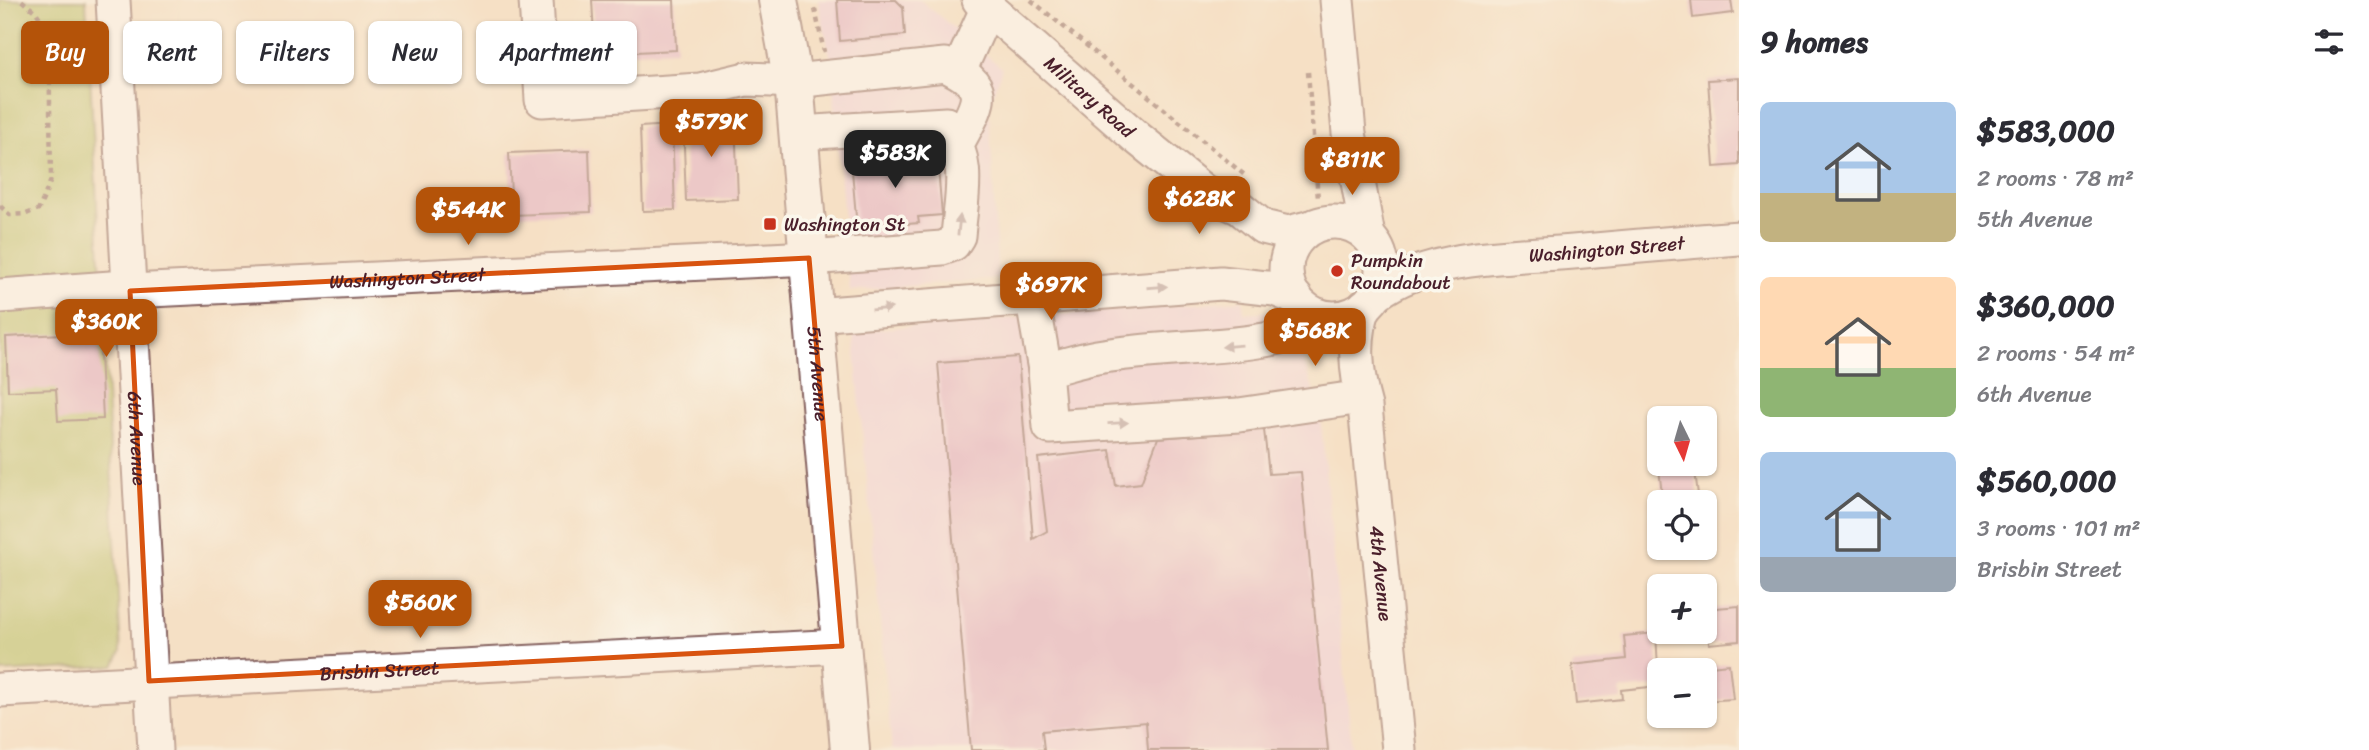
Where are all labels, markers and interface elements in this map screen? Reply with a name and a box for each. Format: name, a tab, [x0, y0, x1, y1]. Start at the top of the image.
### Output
text: 9 homes	[1760, 15, 1868, 69]
chip: Buy	[21, 21, 109, 84]
chip: Rent	[123, 21, 222, 84]
chip: Filters	[236, 21, 354, 84]
chip: New	[368, 21, 462, 84]
chip: Apartment	[476, 21, 637, 84]
icon: filters	[2310, 23, 2348, 61]
street label: Military Road	[1036, 48, 1143, 147]
pin: $579K	[662, 100, 760, 159]
text: $579K	[676, 101, 746, 142]
text: $583,000	[1977, 104, 2115, 158]
pin: $583K	[846, 130, 944, 190]
icon: home	[1816, 130, 1900, 214]
text: $583K	[860, 132, 930, 173]
pin: $811K	[1303, 138, 1401, 197]
text: $811K	[1320, 139, 1384, 180]
text: 2 rooms · 78 m²	[1977, 158, 2134, 199]
pin: $628K	[1150, 176, 1248, 236]
text: $628K	[1164, 178, 1234, 219]
pin: $544K	[419, 188, 517, 247]
text: $544K	[432, 189, 504, 230]
text: 5th Avenue	[1977, 199, 2093, 240]
place label: Washington St	[784, 208, 905, 241]
one-way arrow	[954, 214, 965, 236]
marker: Washington St	[762, 216, 778, 232]
street label: Washington Street	[1528, 226, 1687, 272]
place label: Pumpkin Roundabout	[1351, 244, 1450, 299]
street label: Washington Street	[328, 258, 487, 298]
pin: $697K	[1002, 262, 1100, 322]
marker: Pumpkin Roundabout	[1329, 263, 1345, 279]
text: $697K	[1016, 264, 1086, 305]
text: $360,000	[1977, 279, 2115, 333]
one-way arrow	[1146, 282, 1168, 293]
pin: $360K	[57, 300, 155, 359]
text: $360K	[71, 301, 141, 342]
one-way arrow	[871, 303, 893, 314]
icon: home	[1816, 305, 1900, 389]
pin: $568K	[1266, 308, 1364, 368]
text: $568K	[1280, 310, 1350, 351]
street label: 5th Avenue	[798, 325, 838, 423]
text: 2 rooms · 54 m²	[1977, 333, 2135, 374]
one-way arrow	[1221, 341, 1243, 352]
text: 6th Avenue	[1977, 374, 2092, 415]
street label: 6th Avenue	[118, 390, 156, 487]
north arrow	[1647, 406, 1717, 476]
map controls	[1647, 406, 1717, 728]
one-way arrow	[1107, 417, 1129, 428]
text: $560,000	[1977, 454, 2116, 508]
icon: home	[1816, 480, 1900, 564]
button: locate	[1647, 490, 1717, 560]
text: 3 rooms · 101 m²	[1977, 508, 2141, 549]
street label: 4th Avenue	[1360, 524, 1402, 623]
text: Brisbin Street	[1977, 549, 2122, 590]
button: +	[1647, 574, 1717, 644]
pin: $560K	[371, 580, 469, 640]
text: $560K	[384, 582, 456, 623]
street label: Brisbin Street	[319, 651, 440, 690]
button: −	[1647, 658, 1717, 728]

